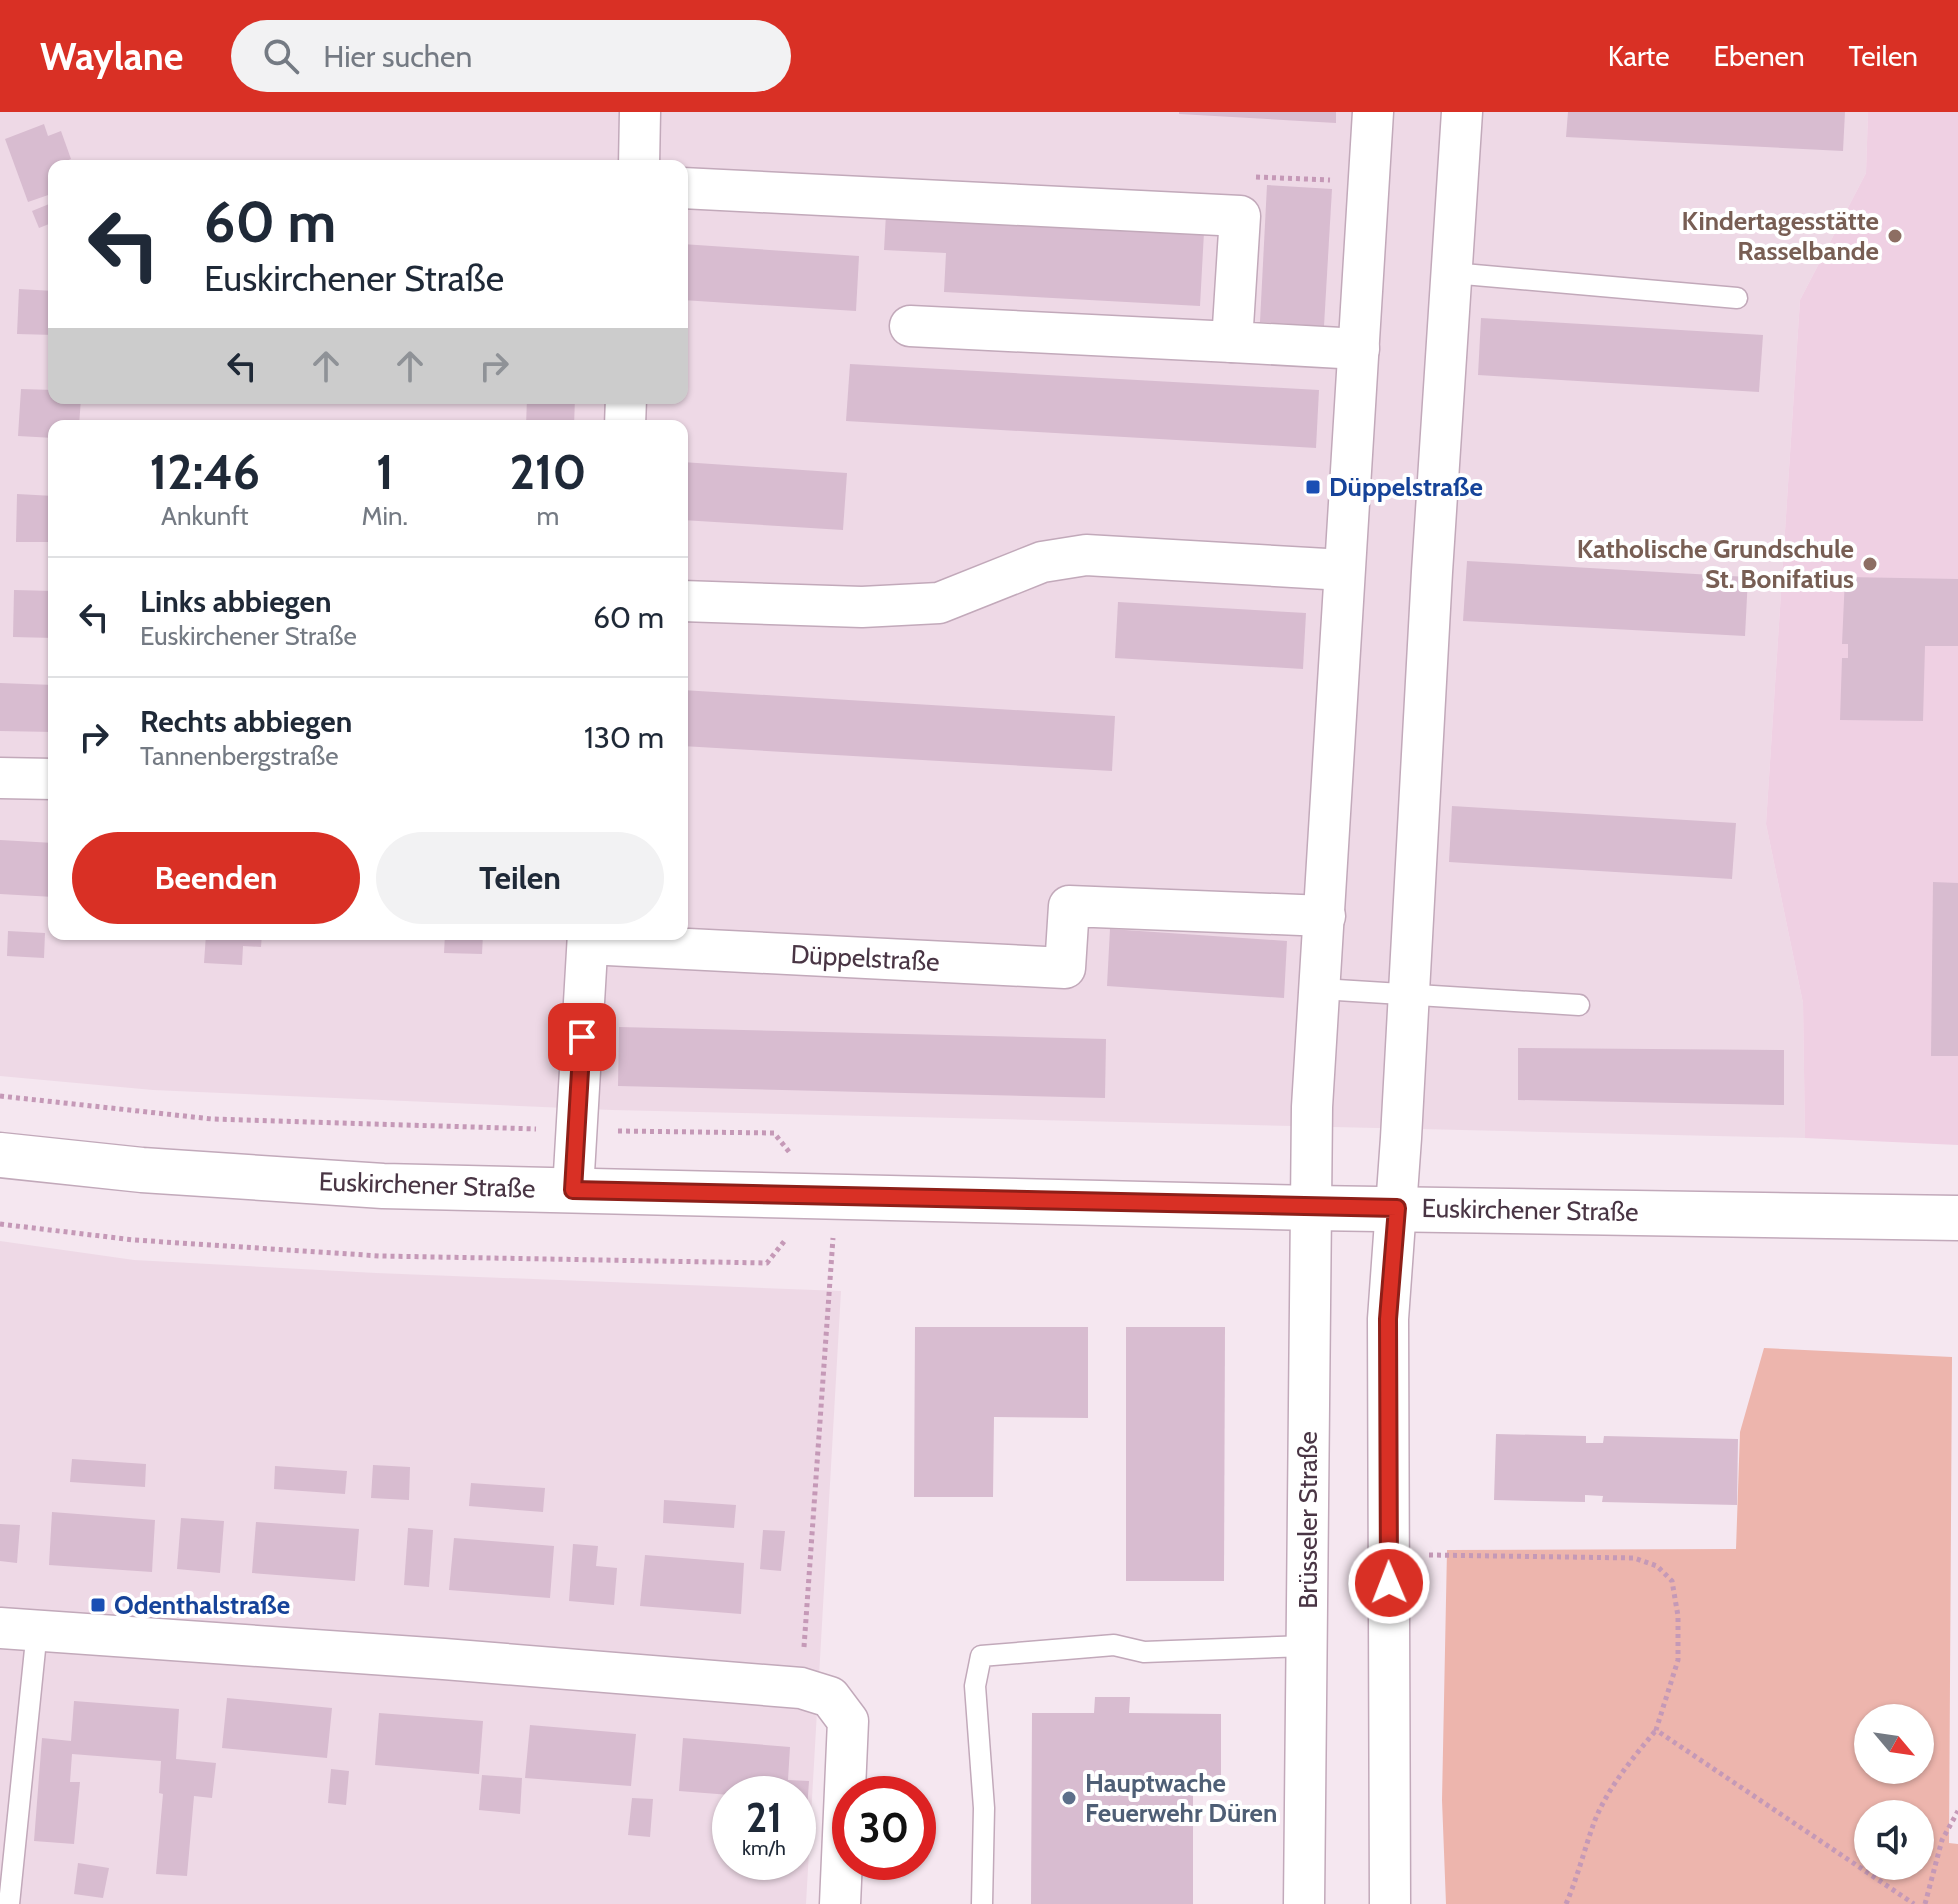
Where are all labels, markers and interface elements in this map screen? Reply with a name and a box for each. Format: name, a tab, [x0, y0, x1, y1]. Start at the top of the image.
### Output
search box	[231, 20, 791, 92]
text: Waylane	[40, 33, 183, 80]
icon: search	[259, 34, 303, 78]
text: Hier suchen	[323, 38, 472, 75]
text: Karte	[1608, 39, 1670, 73]
text: Ebenen	[1714, 39, 1805, 73]
text: Teilen	[1849, 39, 1918, 73]
text: 60 m	[204, 188, 336, 256]
icon: left	[72, 192, 176, 296]
place label: Kindertagesstätte Rasselbande	[1681, 205, 1879, 267]
marker: Kindertagesstätte Rasselbande	[1886, 227, 1904, 245]
text: Euskirchener Straße	[204, 256, 504, 300]
icon: left	[220, 344, 264, 388]
icon: ahead	[304, 344, 348, 388]
icon: ahead	[388, 344, 432, 388]
icon: right	[472, 344, 516, 388]
text: 12:46	[150, 443, 260, 501]
text: 1	[376, 443, 394, 501]
text: 210	[509, 443, 586, 501]
place label: Düppelstraße	[1329, 471, 1483, 503]
marker: Düppelstraße	[1304, 478, 1322, 496]
text: Ankunft	[161, 500, 249, 532]
text: Min.	[362, 500, 408, 532]
text: m	[537, 500, 559, 532]
place label: Katholische Grundschule St. Bonifatius	[1577, 533, 1854, 595]
marker: Katholische Grundschule St. Bonifatius	[1861, 555, 1879, 573]
text: Links abbiegen	[140, 583, 332, 620]
icon: left	[72, 595, 116, 639]
text: 60 m	[593, 599, 664, 636]
text: Euskirchener Straße	[140, 620, 357, 652]
text: Rechts abbiegen	[140, 703, 352, 740]
icon: right	[72, 715, 116, 759]
text: 130 m	[584, 719, 664, 756]
text: Tannenbergstraße	[140, 740, 339, 772]
button: Beenden	[72, 832, 360, 924]
button: Teilen	[376, 832, 664, 924]
street label: Düppelstraße	[790, 938, 940, 978]
pin	[548, 1003, 616, 1071]
icon: arrive	[560, 1015, 604, 1059]
street label: Euskirchener Straße	[318, 1165, 536, 1205]
street label: Euskirchener Straße	[1421, 1192, 1639, 1228]
street label: Brüsseler Straße	[1292, 1431, 1324, 1609]
position arrow	[1347, 1541, 1431, 1625]
place label: Odenthalstraße	[114, 1589, 290, 1621]
marker: Odenthalstraße	[89, 1596, 107, 1614]
north arrow	[1854, 1704, 1934, 1784]
map controls	[1854, 1704, 1934, 1880]
place label: Hauptwache Feuerwehr Düren	[1085, 1767, 1277, 1829]
speed limit sign: 30	[832, 1776, 936, 1880]
marker: Hauptwache Feuerwehr Düren	[1060, 1789, 1078, 1807]
text: 21	[746, 1793, 782, 1842]
button: sound	[1854, 1800, 1934, 1880]
text: km/h	[742, 1836, 786, 1860]

